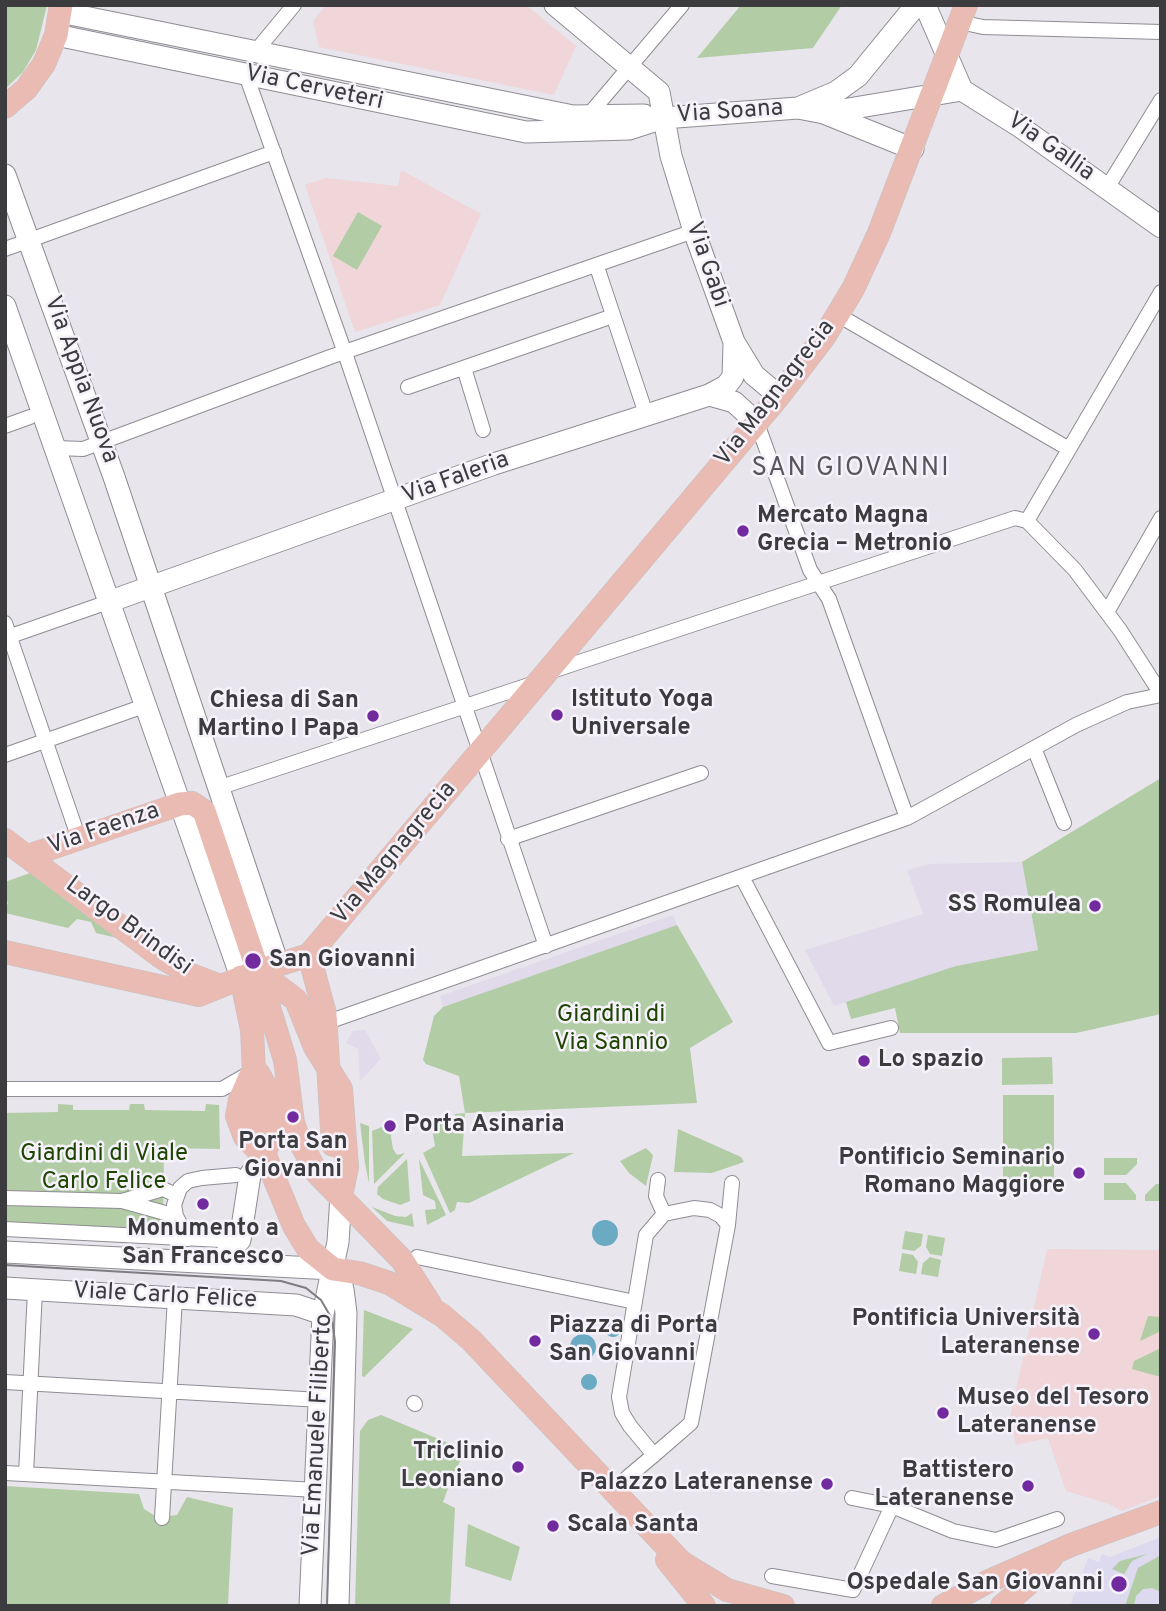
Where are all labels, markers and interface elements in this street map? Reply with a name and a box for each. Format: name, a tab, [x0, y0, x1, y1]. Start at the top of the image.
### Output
street label: Via Cerveteri	[242, 60, 386, 118]
street label: Via Soana	[676, 95, 784, 131]
street label: Via Gallia	[1001, 107, 1099, 189]
street label: Via Gabi	[678, 218, 734, 312]
street label: Via Appia Nuova	[36, 292, 124, 468]
street label: Via Magnagrecia	[710, 315, 842, 473]
street label: Via Faleria	[399, 446, 513, 512]
district label: SAN GIOVANNI	[753, 454, 949, 486]
place label: Mercato Magna Grecia – Metronio	[757, 503, 952, 559]
marker: Mercato Magna Grecia – Metronio	[735, 523, 751, 539]
place label: Istituto Yoga Universale	[571, 687, 713, 743]
place label: Chiesa di San Martino I Papa	[198, 688, 359, 744]
marker: Istituto Yoga Universale	[549, 707, 565, 723]
marker: Chiesa di San Martino I Papa	[365, 708, 381, 724]
street label: Via Magnagrecia	[327, 776, 463, 932]
street label: Via Faenza	[44, 798, 164, 862]
street label: Largo Brindisi	[59, 871, 197, 983]
place label: SS Romulea	[948, 892, 1081, 920]
marker: SS Romulea	[1087, 898, 1103, 914]
place label: San Giovanni	[269, 947, 416, 975]
marker: San Giovanni	[243, 951, 263, 971]
park label: Giardini di Via Sannio	[554, 1002, 668, 1058]
place label: Lo spazio	[878, 1047, 984, 1075]
marker: Lo spazio	[856, 1053, 872, 1069]
marker: Porta San Giovanni	[285, 1109, 301, 1125]
place label: Porta Asinaria	[404, 1112, 565, 1140]
marker: Porta Asinaria	[382, 1118, 398, 1134]
place label: Porta San Giovanni	[238, 1129, 348, 1185]
park label: Giardini di Viale Carlo Felice	[20, 1141, 188, 1197]
place label: Pontificio Seminario Romano Maggiore	[839, 1145, 1065, 1201]
marker: Pontificio Seminario Romano Maggiore	[1071, 1165, 1087, 1181]
marker: Monumento a San Francesco	[195, 1196, 211, 1212]
place label: Monumento a San Francesco	[122, 1216, 284, 1272]
street label: Viale Carlo Felice	[72, 1278, 258, 1316]
place label: Pontificia Università Lateranense	[852, 1306, 1080, 1362]
street label: Via Emanuele Filiberto	[298, 1313, 340, 1557]
place label: Piazza di Porta San Giovanni	[549, 1313, 718, 1369]
marker: Pontificia Università Lateranense	[1086, 1326, 1102, 1342]
marker: Piazza di Porta San Giovanni	[527, 1333, 543, 1349]
place label: Museo del Tesoro Lateranense	[957, 1385, 1149, 1441]
marker: Museo del Tesoro Lateranense	[935, 1405, 951, 1421]
place label: Triclinio Leoniano	[401, 1439, 504, 1495]
place label: Battistero Lateranense	[874, 1458, 1014, 1514]
marker: Triclinio Leoniano	[510, 1459, 526, 1475]
place label: Palazzo Lateranense	[580, 1470, 813, 1498]
marker: Palazzo Lateranense	[819, 1476, 835, 1492]
marker: Battistero Lateranense	[1020, 1478, 1036, 1494]
place label: Scala Santa	[567, 1512, 699, 1540]
marker: Scala Santa	[545, 1518, 561, 1534]
place label: Ospedale San Giovanni	[847, 1570, 1103, 1598]
marker: Ospedale San Giovanni	[1109, 1574, 1129, 1594]

